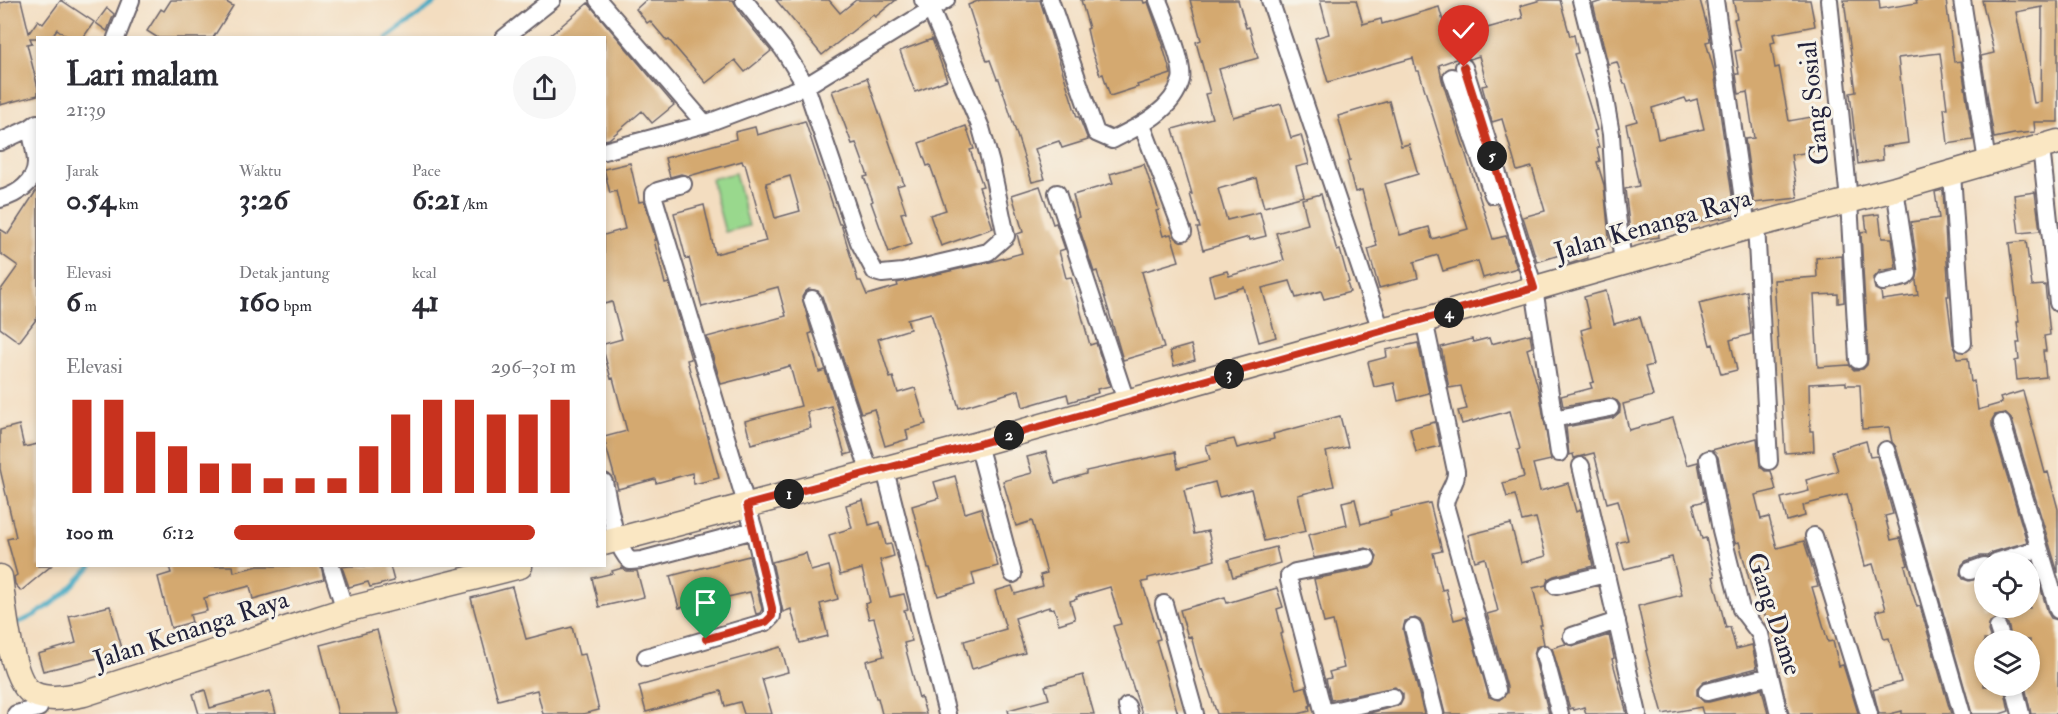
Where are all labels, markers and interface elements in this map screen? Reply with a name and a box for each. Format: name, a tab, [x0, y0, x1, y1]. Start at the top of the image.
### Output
pin	[1438, 5, 1489, 67]
icon: check	[1447, 14, 1480, 47]
street label: Gang Sosial	[1792, 39, 1836, 167]
text: Lari malam	[66, 54, 218, 95]
button: share	[513, 56, 576, 119]
text: 21:39	[66, 97, 106, 122]
pin: 5	[1477, 141, 1507, 171]
text: 5	[1488, 146, 1496, 166]
text: Jarak	[66, 161, 99, 181]
text: Waktu	[239, 161, 281, 181]
text: Pace	[412, 161, 441, 181]
text: 0.54	[66, 181, 115, 218]
text: 3:26	[239, 181, 288, 218]
text: 6:21	[412, 181, 460, 218]
street label: Jalan Kenanga Raya	[1550, 182, 1755, 269]
text: km	[115, 194, 139, 214]
text: /km	[460, 194, 488, 214]
text: Elevasi	[66, 263, 111, 283]
text: Detak jantung	[239, 263, 330, 283]
text: kcal	[412, 263, 437, 283]
text: 6	[66, 283, 81, 320]
text: 160	[239, 283, 280, 320]
text: 41	[412, 283, 439, 320]
text: m	[81, 296, 97, 316]
text: bpm	[280, 296, 312, 316]
pin: 4	[1434, 298, 1464, 328]
text: 4	[1445, 303, 1453, 323]
text: Elevasi	[66, 354, 123, 379]
text: 296–301 m	[491, 354, 576, 379]
pin: 3	[1214, 359, 1244, 389]
text: 3	[1226, 364, 1232, 384]
pin: 2	[994, 420, 1024, 450]
text: 2	[1005, 425, 1013, 445]
pin: 1	[774, 479, 804, 509]
text: 1	[786, 484, 792, 504]
text: 100 m	[66, 520, 113, 545]
text: 6:12	[162, 520, 194, 545]
street label: Gang Dame	[1739, 549, 1809, 679]
map controls	[1974, 552, 2040, 696]
button: locate	[1974, 552, 2040, 618]
pin	[680, 577, 731, 639]
street label: Jalan Kenanga Raya	[89, 583, 293, 677]
icon: arrive	[689, 586, 722, 619]
button: layers	[1974, 630, 2040, 696]

